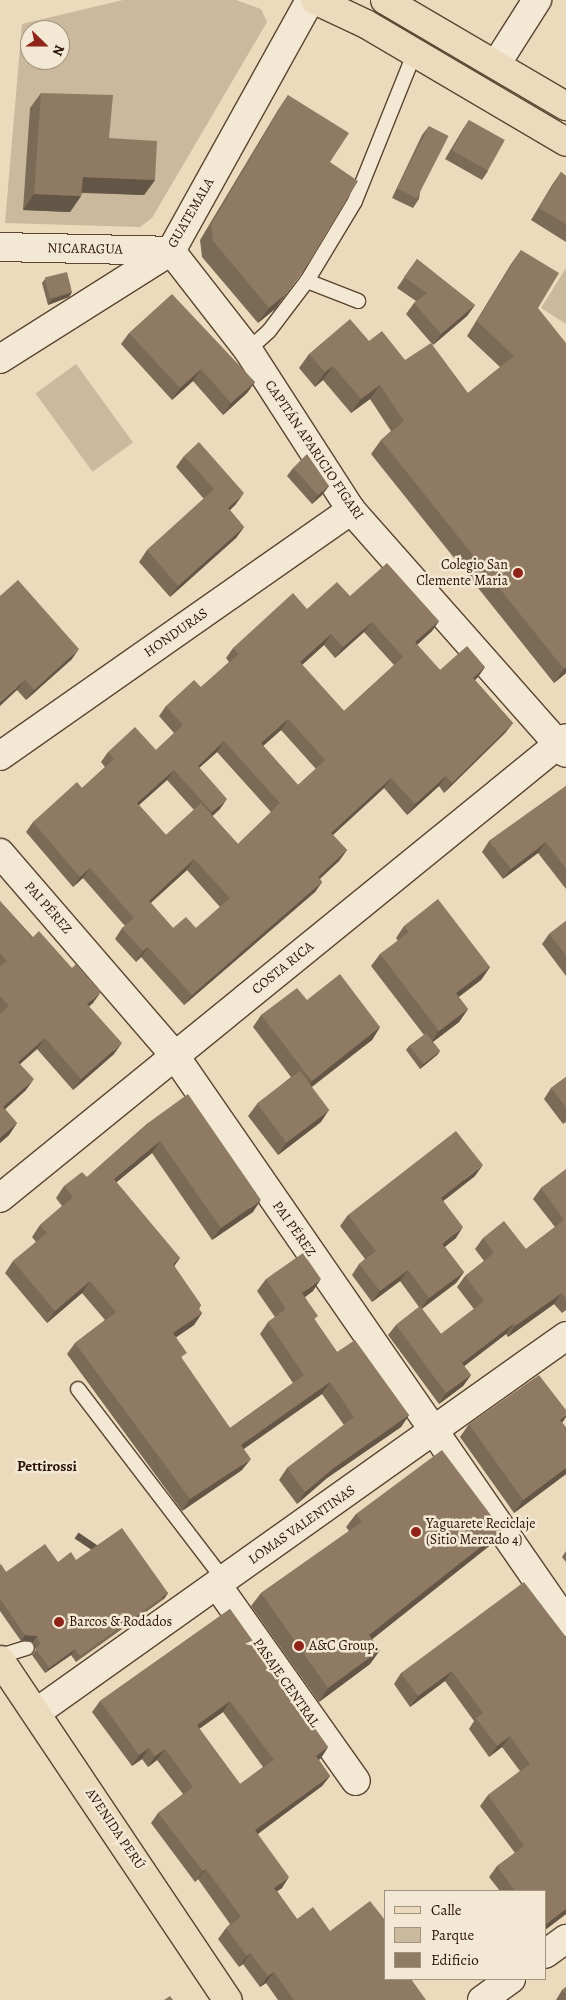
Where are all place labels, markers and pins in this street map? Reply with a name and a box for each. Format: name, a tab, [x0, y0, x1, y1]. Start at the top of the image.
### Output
place label: Colegio San Clemente Maria	[416, 557, 508, 590]
marker: Colegio San Clemente Maria	[512, 567, 524, 579]
place label: Yaguarete Reciclaje (Sitio Mercado 4)	[426, 1516, 535, 1548]
marker: Yaguarete Reciclaje (Sitio Mercado 4)	[410, 1526, 422, 1538]
place label: Barcos & Rodados	[69, 1614, 172, 1630]
marker: Barcos & Rodados	[53, 1616, 65, 1628]
place label: A&C Group.	[309, 1638, 378, 1654]
marker: A&C Group.	[293, 1640, 305, 1652]

